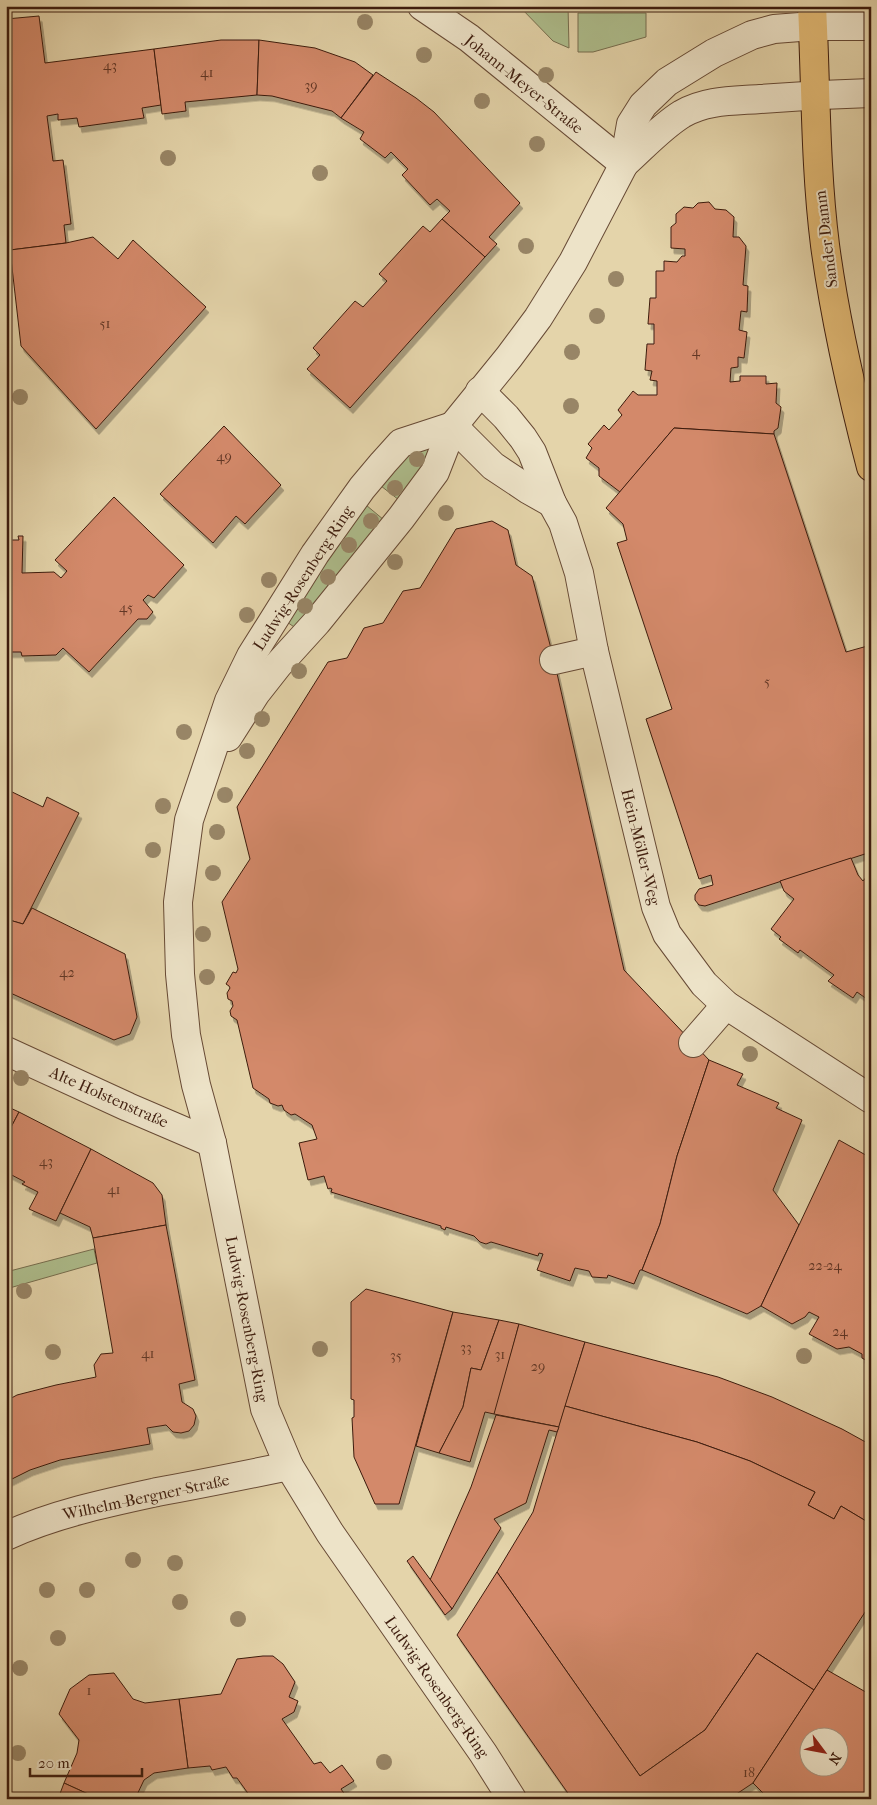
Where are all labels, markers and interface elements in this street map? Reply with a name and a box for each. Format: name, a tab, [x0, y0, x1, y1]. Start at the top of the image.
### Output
street label: Johann-Meyer-Straße	[459, 29, 587, 138]
house number: 43	[103, 57, 117, 74]
house number: 41	[200, 64, 214, 81]
house number: 39	[304, 77, 318, 94]
street label: Sander Damm	[811, 189, 841, 289]
house number: 51	[99, 315, 111, 332]
house number: 4	[692, 343, 701, 360]
house number: 49	[216, 448, 232, 465]
street label: Ludwig-Rosenberg-Ring	[249, 502, 357, 654]
house number: 45	[119, 599, 133, 616]
house number: 5	[764, 673, 770, 690]
street label: Hein-Möller-Weg	[617, 787, 665, 908]
house number: 42	[59, 964, 75, 981]
street label: Alte Holstenstraße	[46, 1062, 171, 1132]
house number: 43	[39, 1153, 53, 1170]
house number: 41	[107, 1181, 121, 1198]
street label: Ludwig-Rosenberg-Ring	[222, 1234, 273, 1404]
house number: 22-24	[808, 1257, 842, 1274]
house number: 24	[832, 1323, 848, 1340]
house number: 33	[460, 1339, 472, 1356]
house number: 41	[141, 1345, 155, 1362]
house number: 31	[495, 1346, 505, 1363]
house number: 35	[390, 1347, 402, 1364]
house number: 29	[531, 1358, 545, 1375]
street label: Wilhelm-Bergner-Straße	[60, 1470, 231, 1524]
street label: Ludwig-Rosenberg-Ring	[381, 1612, 493, 1762]
house number: 1	[87, 1682, 92, 1699]
north arrow	[800, 1728, 850, 1778]
scale bar	[30, 1745, 142, 1777]
text: N	[824, 1750, 845, 1768]
text: 20 m	[38, 1754, 70, 1772]
house number: 18	[743, 1764, 755, 1781]

